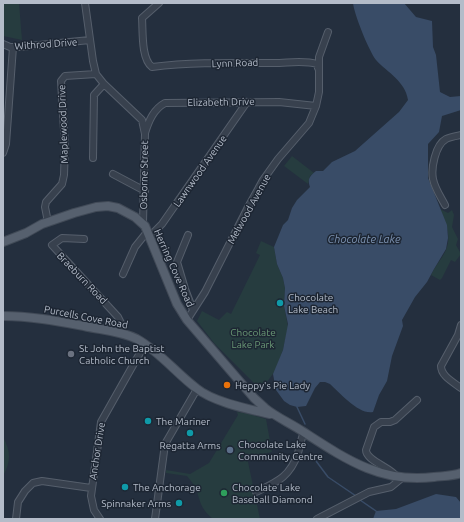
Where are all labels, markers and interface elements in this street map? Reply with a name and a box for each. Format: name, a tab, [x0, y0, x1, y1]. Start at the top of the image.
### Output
street label: Withrod Drive	[14, 36, 78, 52]
street label: Lynn Road	[212, 57, 259, 69]
street label: Maplewood Drive	[56, 84, 70, 164]
street label: Elizabeth Drive	[187, 96, 255, 108]
street label: Lawnwood Avenue	[171, 133, 229, 209]
street label: Osborne Street	[138, 140, 150, 210]
street label: Melwood Avenue	[225, 172, 273, 246]
street label: Herring Cove Road	[152, 227, 196, 309]
water label: Chocolate Lake	[327, 233, 401, 245]
street label: Braeburn Road	[55, 250, 109, 306]
place label: Chocolate Lake Beach	[288, 292, 338, 315]
marker: Chocolate Lake Beach	[275, 298, 285, 308]
street label: Purcells Cove Road	[43, 303, 129, 331]
park label: Chocolate Lake Park	[230, 327, 276, 350]
place label: St John the Baptist Catholic Church	[79, 343, 164, 366]
marker: St John the Baptist Catholic Church	[66, 349, 76, 359]
marker: Heppy's Pie Lady	[222, 380, 232, 390]
place label: Heppy's Pie Lady	[235, 380, 310, 391]
marker: The Mariner	[143, 416, 153, 426]
place label: The Mariner	[156, 416, 210, 427]
street label: Anchor Drive	[87, 421, 107, 481]
marker: Regatta Arms	[185, 428, 195, 438]
place label: Chocolate Lake Community Centre	[238, 439, 323, 462]
place label: Regatta Arms	[159, 440, 221, 451]
marker: Chocolate Lake Community Centre	[225, 445, 235, 455]
marker: The Anchorage	[120, 482, 130, 492]
place label: The Anchorage	[133, 482, 201, 493]
place label: Chocolate Lake Baseball Diamond	[232, 482, 313, 505]
marker: Chocolate Lake Baseball Diamond	[219, 488, 229, 498]
place label: Spinnaker Arms	[101, 498, 171, 509]
marker: Spinnaker Arms	[174, 498, 184, 508]

